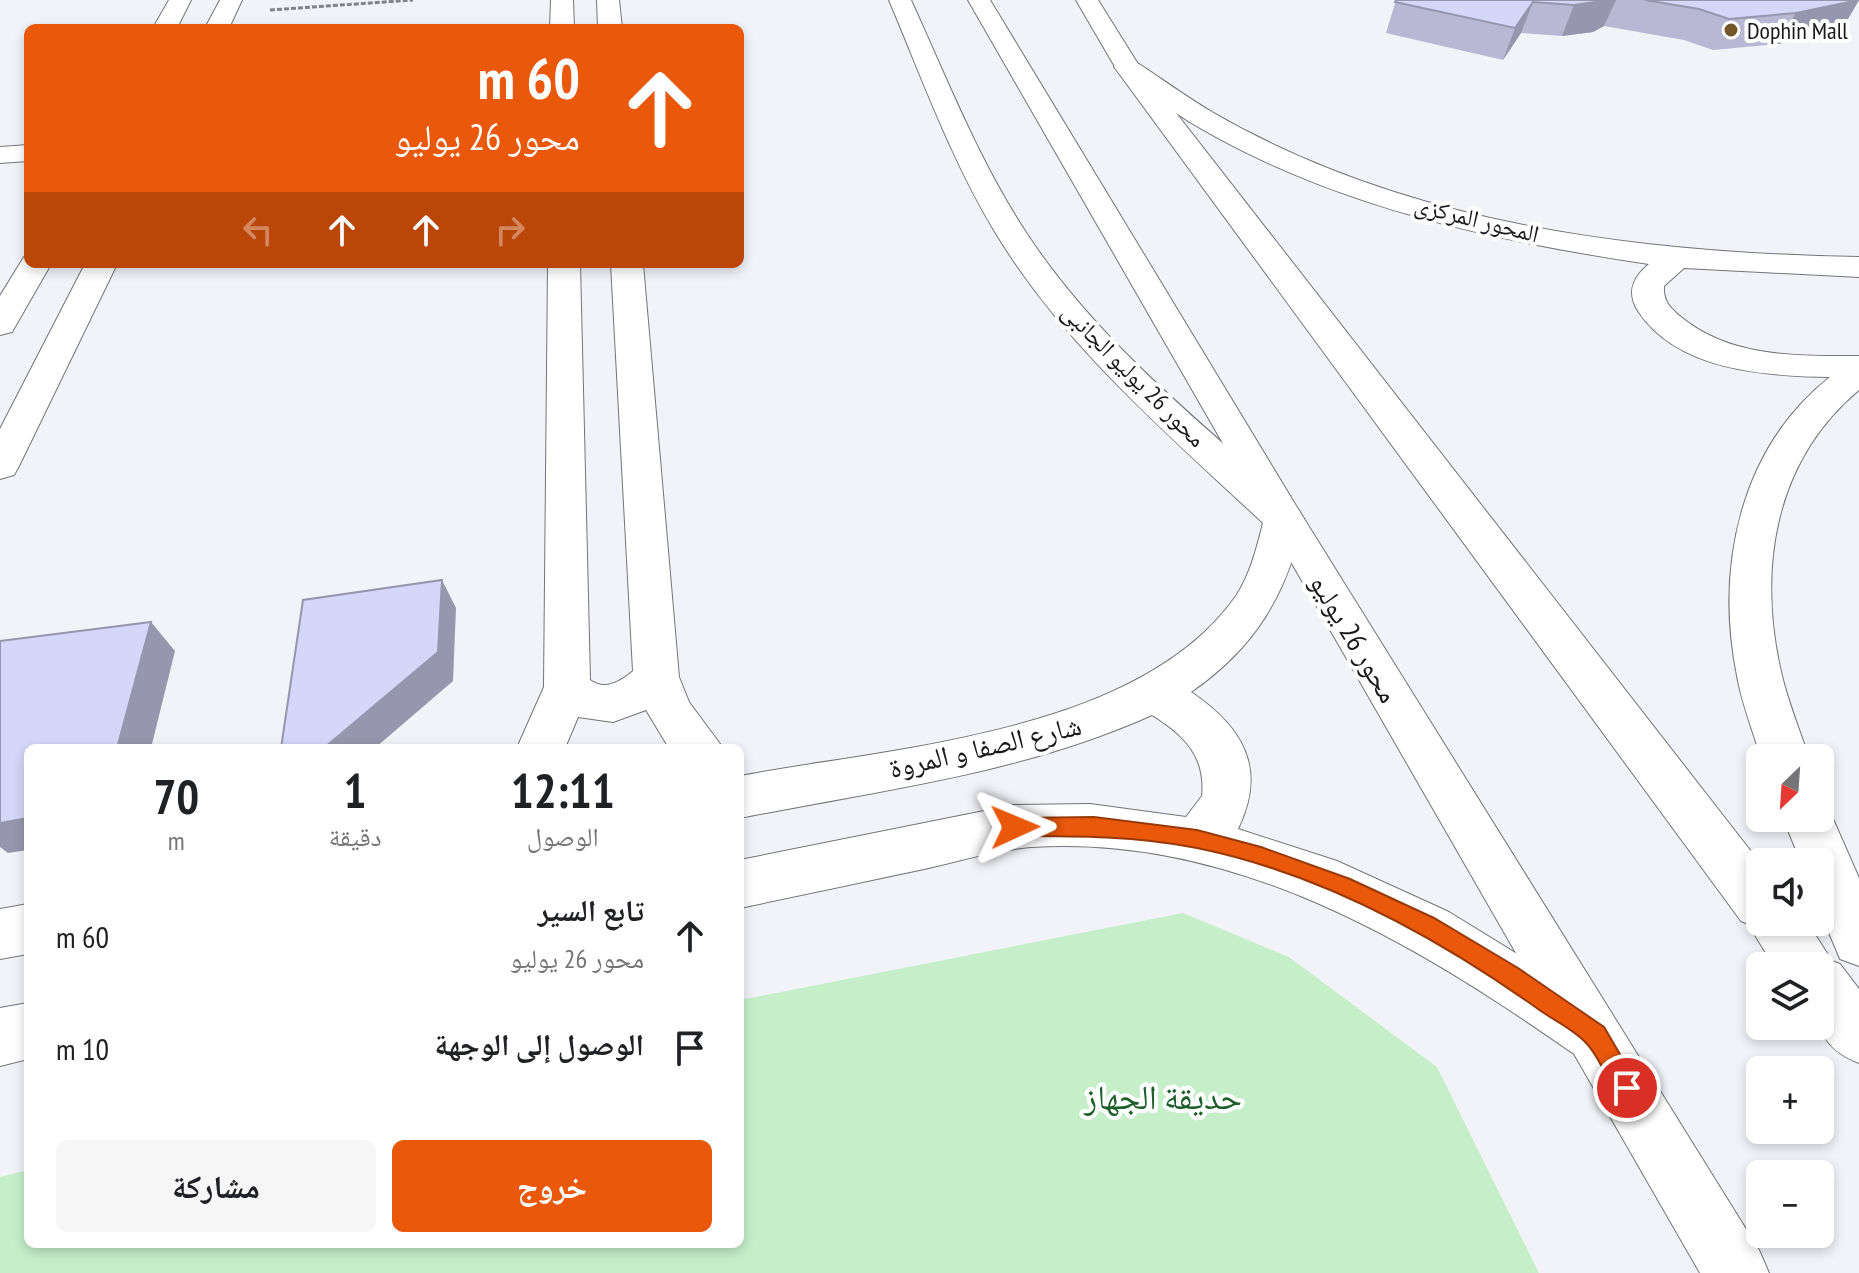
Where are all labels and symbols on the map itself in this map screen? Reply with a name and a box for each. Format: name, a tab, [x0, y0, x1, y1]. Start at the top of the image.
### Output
place label: Dophin Mall	[1747, 15, 1848, 46]
marker: Dophin Mall	[1722, 21, 1740, 39]
street label: المحور المركزى	[1412, 189, 1542, 249]
street label: محور 26 يوليو الجانبى	[1055, 296, 1213, 454]
street label: محور 26 يوليو	[1302, 567, 1408, 709]
street label: شارع الصفا و المروة	[885, 706, 1085, 786]
north arrow	[1746, 744, 1834, 832]
position arrow	[973, 785, 1057, 869]
pin	[1593, 1054, 1661, 1122]
park label: حديقة الجهاز	[1083, 1074, 1242, 1118]

